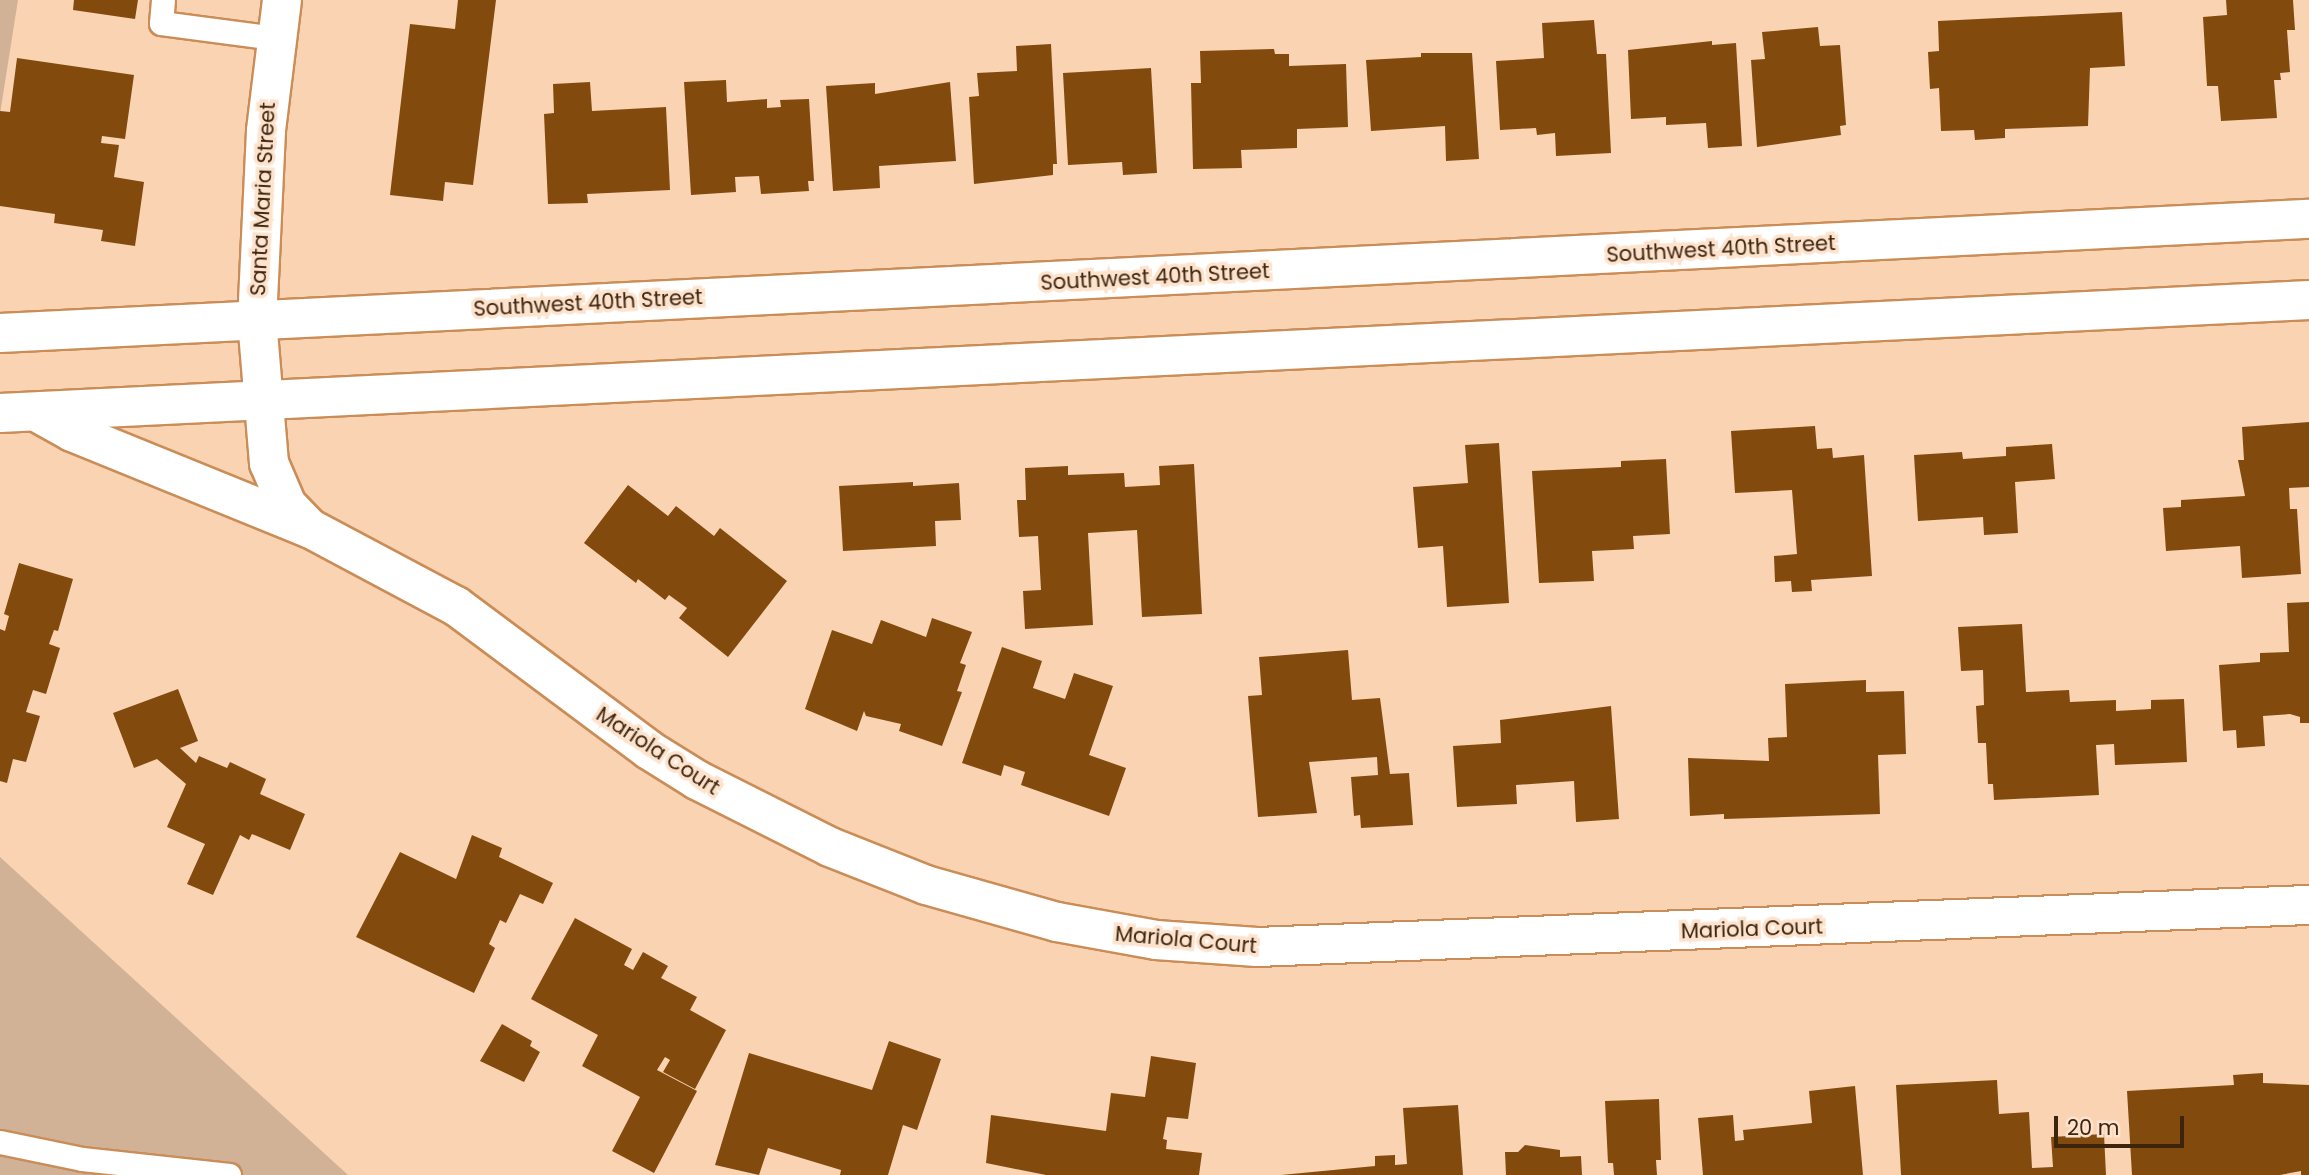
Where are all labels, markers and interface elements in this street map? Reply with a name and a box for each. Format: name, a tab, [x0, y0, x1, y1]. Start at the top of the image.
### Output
street label: Santa Maria Street	[245, 101, 281, 297]
street label: Southwest 40th Street	[1606, 230, 1836, 268]
street label: Southwest 40th Street	[1040, 258, 1270, 296]
street label: Southwest 40th Street	[473, 284, 703, 322]
street label: Mariola Court	[591, 702, 725, 800]
street label: Mariola Court	[1680, 914, 1824, 944]
street label: Mariola Court	[1114, 921, 1258, 959]
scale bar	[2057, 1102, 2186, 1146]
text: 20 m	[2067, 1113, 2120, 1142]

